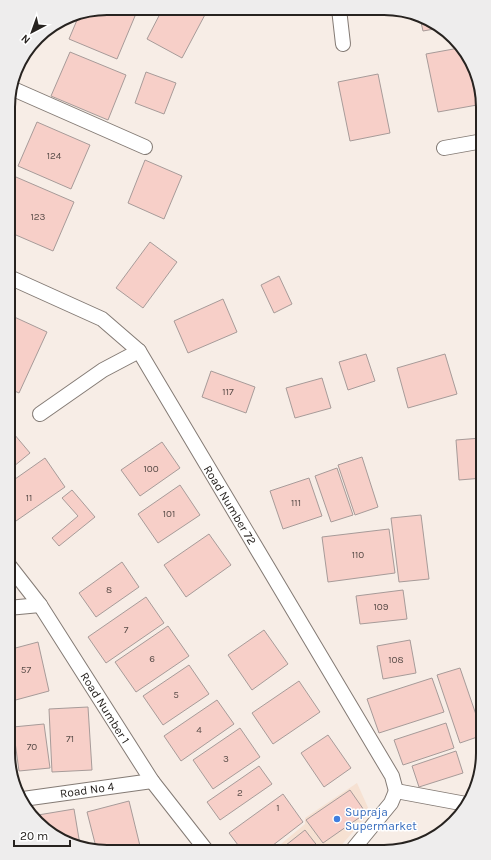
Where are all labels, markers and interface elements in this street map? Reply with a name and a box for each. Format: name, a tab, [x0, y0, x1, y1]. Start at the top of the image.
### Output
north arrow	[12, 12, 52, 52]
text: N	[19, 32, 33, 47]
house number: 124	[47, 150, 62, 162]
house number: 123	[30, 211, 46, 223]
house number: 117	[222, 386, 234, 398]
house number: 100	[143, 463, 159, 475]
street label: Road Number 72	[201, 463, 259, 547]
house number: 11	[26, 492, 32, 504]
house number: 111	[291, 497, 301, 509]
house number: 101	[163, 508, 175, 520]
house number: 110	[352, 549, 364, 561]
house number: 8	[106, 584, 112, 596]
house number: 109	[373, 601, 389, 613]
house number: 7	[124, 624, 129, 636]
house number: 6	[149, 653, 155, 665]
house number: 108	[388, 654, 404, 666]
house number: 57	[21, 664, 31, 676]
street label: Road Number 1	[77, 670, 133, 746]
house number: 5	[173, 689, 179, 701]
house number: 4	[196, 724, 202, 736]
house number: 71	[66, 733, 74, 745]
house number: 70	[27, 741, 37, 753]
house number: 3	[223, 753, 229, 765]
street label: Road No 4	[59, 779, 115, 801]
house number: 2	[237, 787, 243, 799]
house number: 1	[276, 802, 280, 814]
place label: Supraja Supermarket	[345, 805, 417, 833]
marker: Supraja Supermarket	[332, 814, 342, 824]
scale bar	[14, 822, 70, 848]
text: 20 m	[20, 829, 48, 843]

